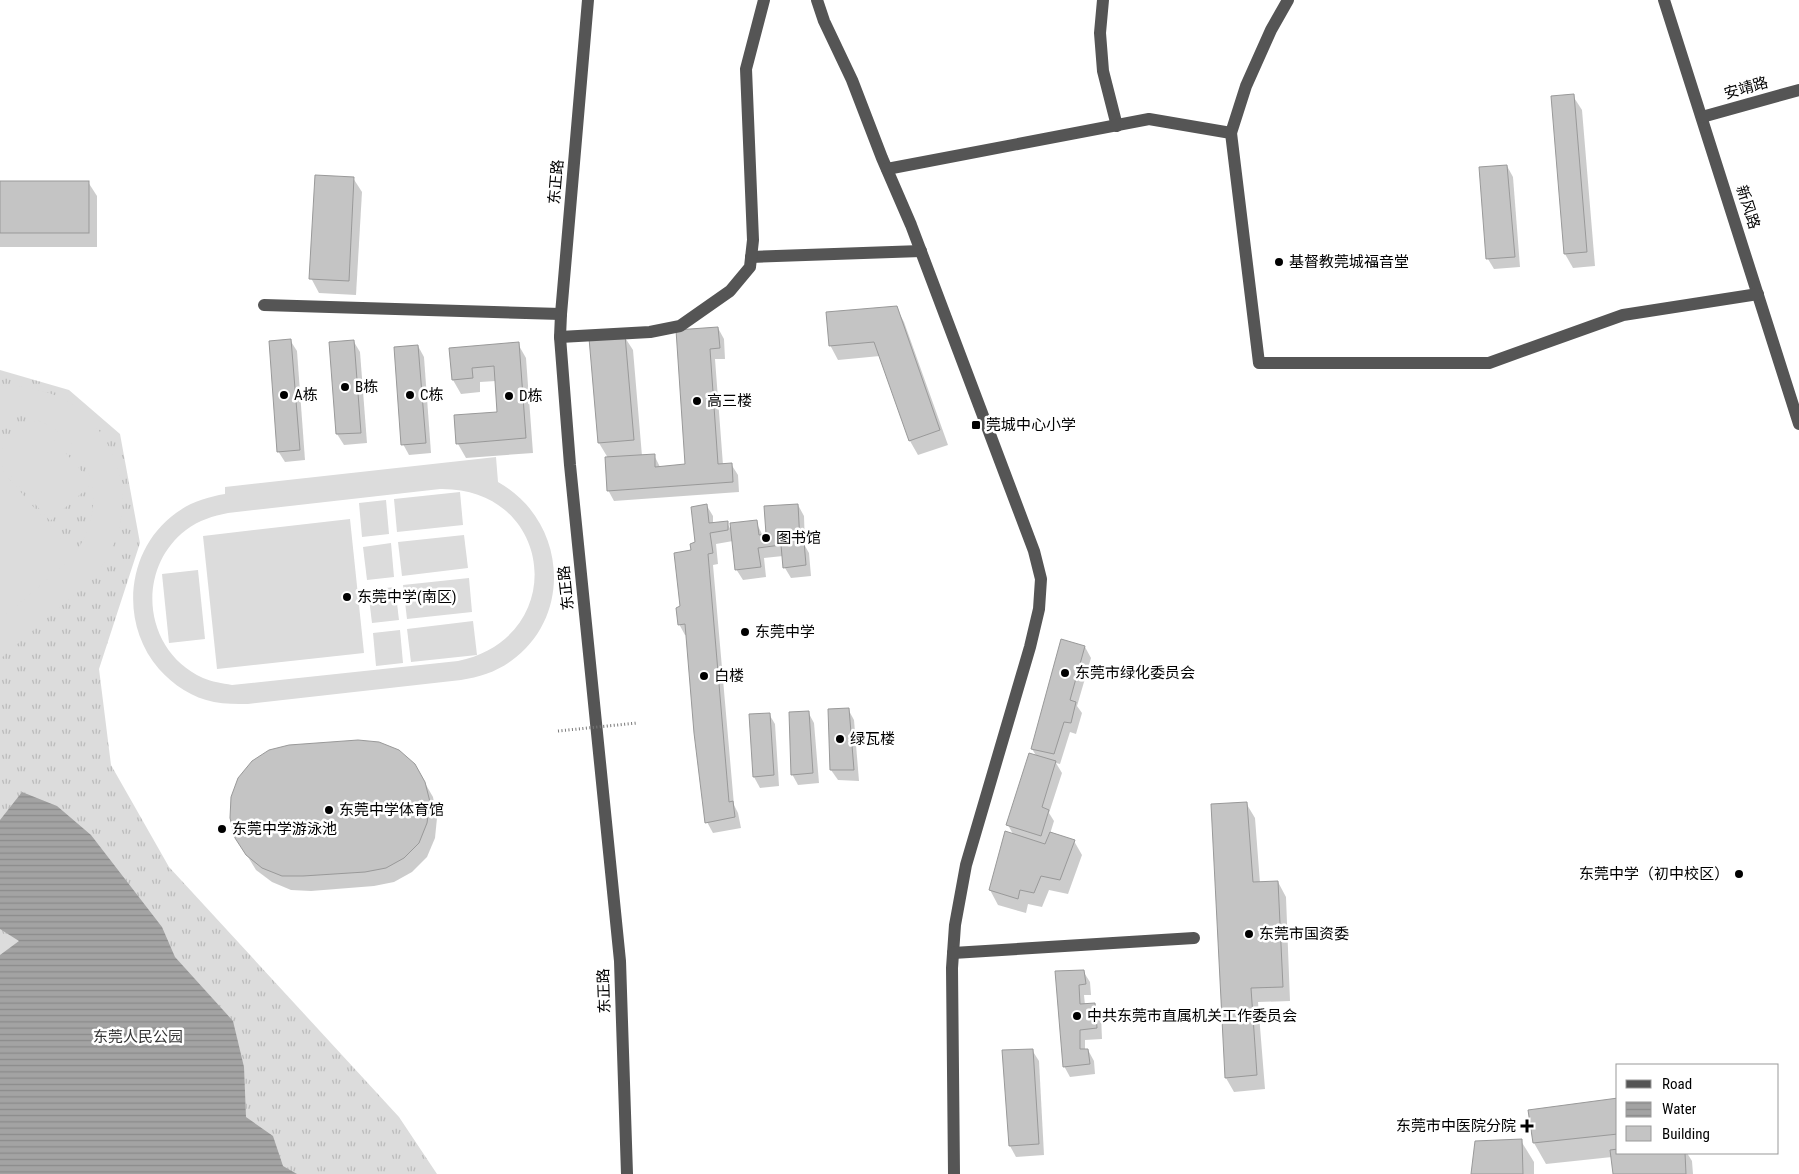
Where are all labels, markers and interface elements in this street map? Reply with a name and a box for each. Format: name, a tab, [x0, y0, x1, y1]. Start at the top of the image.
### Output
street label: 安靖路	[1722, 73, 1770, 103]
street label: 东正路	[545, 159, 567, 205]
street label: 新风路	[1732, 183, 1764, 231]
place label: 基督教莞城福音堂	[1289, 253, 1409, 271]
marker: 基督教莞城福音堂	[1273, 256, 1285, 268]
place label: B栋	[355, 378, 378, 396]
marker: B栋	[339, 381, 351, 393]
place label: A栋	[294, 386, 318, 404]
place label: C栋	[420, 386, 444, 404]
place label: D栋	[519, 387, 543, 405]
marker: A栋	[278, 389, 290, 401]
marker: C栋	[404, 389, 416, 401]
marker: D栋	[503, 390, 515, 402]
place label: 高三楼	[707, 392, 752, 410]
marker: 高三楼	[691, 395, 703, 407]
place label: 莞城中心小学	[986, 416, 1076, 434]
marker: 莞城中心小学	[970, 419, 982, 431]
place label: 图书馆	[776, 529, 821, 547]
marker: 图书馆	[760, 532, 772, 544]
street label: 东正路	[555, 565, 577, 611]
place label: 东莞中学(南区)	[357, 588, 457, 606]
marker: 东莞中学(南区)	[341, 591, 353, 603]
place label: 东莞中学	[755, 623, 815, 641]
marker: 东莞中学	[739, 626, 751, 638]
place label: 东莞市绿化委员会	[1075, 664, 1195, 682]
place label: 白楼	[714, 667, 744, 685]
marker: 东莞市绿化委员会	[1059, 667, 1071, 679]
marker: 白楼	[698, 670, 710, 682]
place label: 绿瓦楼	[850, 730, 895, 748]
marker: 绿瓦楼	[834, 733, 846, 745]
place label: 东莞中学体育馆	[339, 801, 444, 819]
marker: 东莞中学体育馆	[323, 804, 335, 816]
place label: 东莞中学游泳池	[232, 820, 337, 838]
marker: 东莞中学游泳池	[216, 823, 228, 835]
place label: 东莞中学（初中校区）	[1579, 865, 1729, 883]
marker: 东莞中学（初中校区）	[1733, 868, 1745, 880]
place label: 东莞市国资委	[1259, 925, 1349, 943]
marker: 东莞市国资委	[1243, 928, 1255, 940]
street label: 东正路	[594, 968, 614, 1014]
place label: 中共东莞市直属机关工作委员会	[1087, 1007, 1297, 1025]
marker: 中共东莞市直属机关工作委员会	[1071, 1010, 1083, 1022]
park label: 东莞人民公园	[93, 1028, 183, 1046]
legend	[1616, 1064, 1779, 1154]
text: Road	[1662, 1075, 1692, 1093]
text: Water	[1662, 1100, 1697, 1118]
place label: 东莞市中医院分院	[1396, 1117, 1516, 1135]
marker: 东莞市中医院分院	[1520, 1119, 1534, 1133]
text: Building	[1662, 1125, 1710, 1143]

